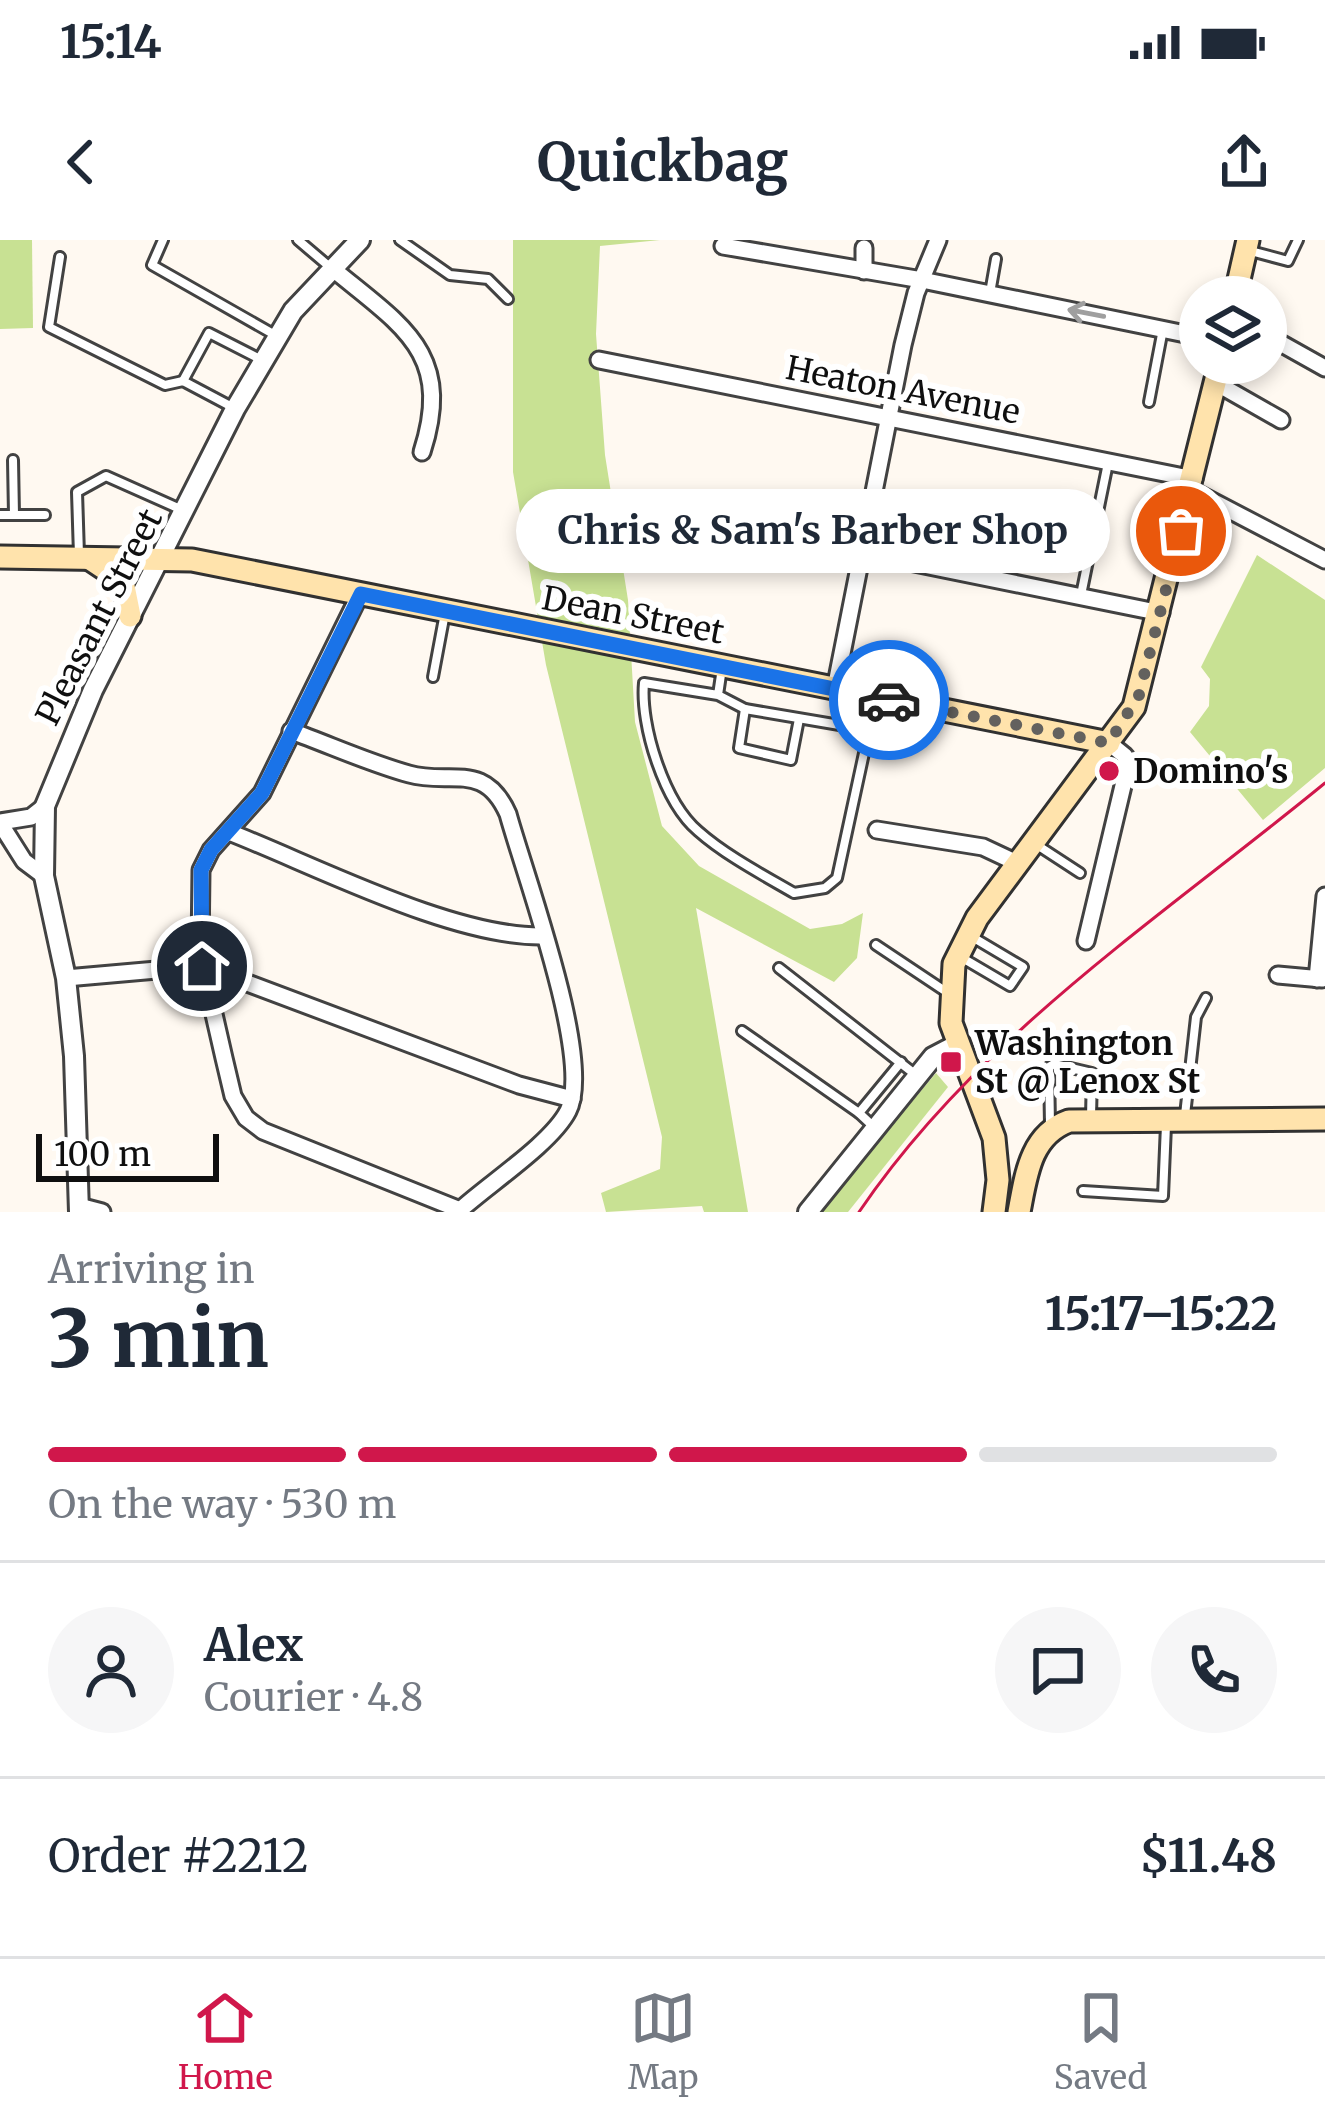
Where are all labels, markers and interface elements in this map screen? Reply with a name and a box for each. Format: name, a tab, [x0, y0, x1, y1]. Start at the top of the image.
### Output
text: 15:14	[60, 14, 162, 70]
text: Quickbag	[537, 128, 788, 196]
icon: back	[48, 129, 114, 195]
icon: share	[1211, 129, 1277, 195]
map controls	[1179, 276, 1287, 384]
button: layers	[1179, 276, 1287, 384]
one-way arrow	[1067, 300, 1106, 323]
street label: Heaton Avenue	[782, 347, 1024, 433]
pin	[1130, 480, 1232, 582]
callout: Chris & Sam's Barber Shop	[515, 489, 1109, 573]
icon: bag	[1148, 498, 1214, 564]
street label: Pleasant Street	[27, 502, 171, 732]
text: Chris & Sam's Barber Shop	[558, 506, 1068, 555]
street label: Dean Street	[539, 577, 728, 653]
courier	[829, 640, 949, 760]
icon: car	[856, 667, 922, 733]
place label: Domino's	[1133, 751, 1288, 792]
marker: Domino's	[1096, 758, 1122, 784]
pin	[151, 915, 253, 1017]
icon: home	[169, 933, 235, 999]
place label: Washington St @ Lenox St	[974, 1023, 1200, 1102]
marker: Washington St @ Lenox St	[938, 1049, 964, 1075]
scale bar	[36, 1128, 219, 1181]
text: 100 m	[54, 1134, 151, 1175]
text: Arriving in	[48, 1245, 255, 1294]
text: 15:17–15:22	[1045, 1286, 1277, 1342]
text: 3 min	[48, 1290, 269, 1388]
text: On the way · 530 m	[48, 1480, 397, 1529]
button: person	[48, 1607, 174, 1733]
button: chat	[995, 1607, 1121, 1733]
button: phone	[1151, 1607, 1277, 1733]
text: Alex	[204, 1617, 303, 1673]
text: Courier · 4.8	[204, 1673, 423, 1722]
text: Order #2212	[48, 1828, 309, 1884]
text: $11.48	[1139, 1828, 1277, 1884]
tab: Home	[178, 1985, 273, 2098]
tab: Map	[628, 1985, 698, 2098]
tab: Saved	[1054, 1985, 1147, 2098]

